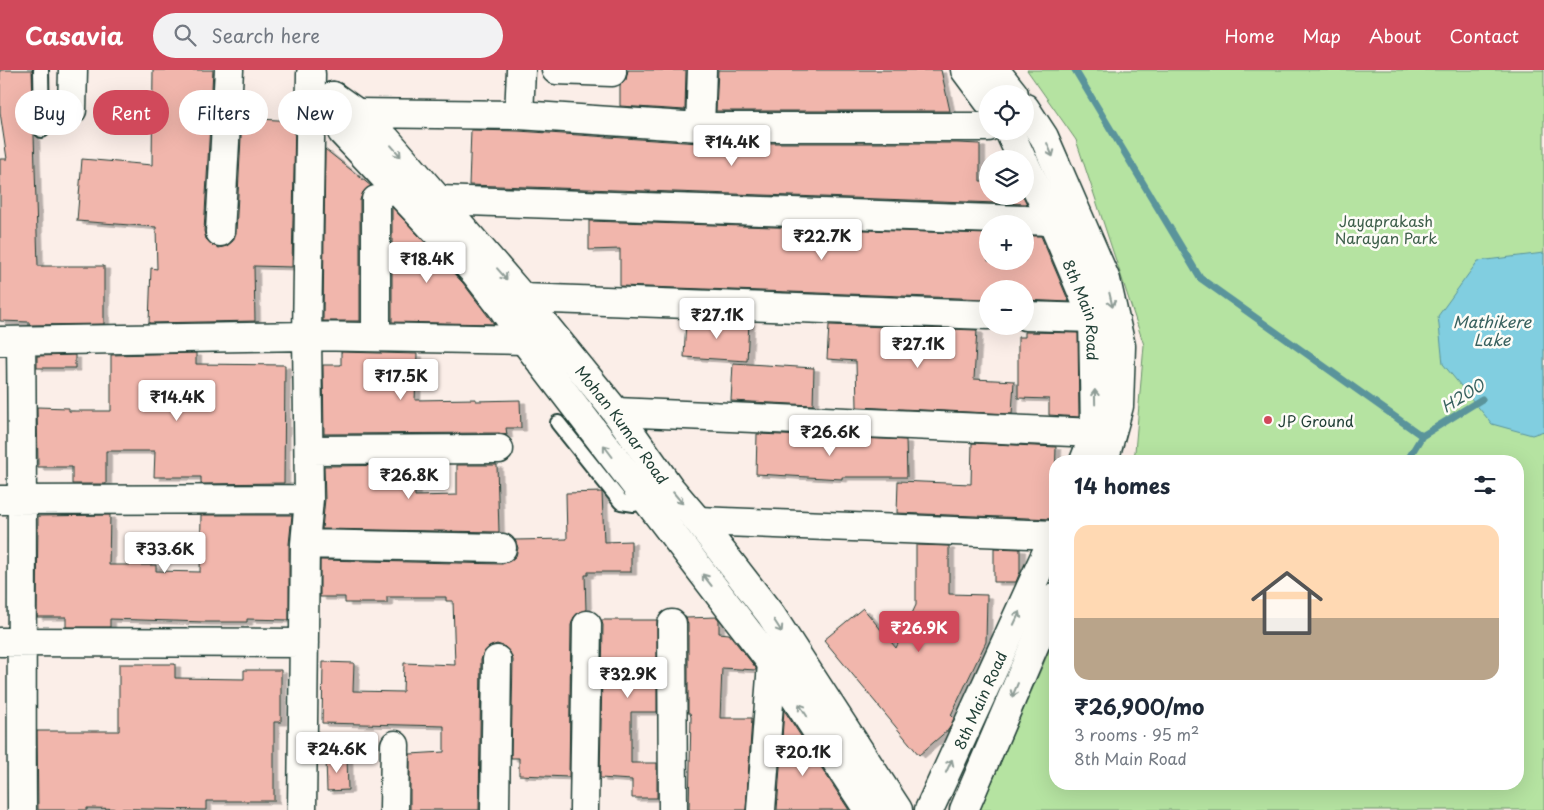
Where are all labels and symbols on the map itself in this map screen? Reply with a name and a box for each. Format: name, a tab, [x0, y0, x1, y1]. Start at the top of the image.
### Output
pin: ₹14.4K	[691, 124, 773, 167]
one-way arrow	[1046, 142, 1056, 157]
one-way arrow	[390, 144, 402, 157]
park label: Jayaprakash Narayan Park	[1335, 209, 1437, 249]
pin: ₹22.7K	[781, 218, 863, 261]
pin: ₹18.4K	[386, 242, 468, 284]
street label: 8th Main Road	[1058, 255, 1105, 361]
one-way arrow	[496, 267, 508, 280]
one-way arrow	[1107, 292, 1116, 308]
pin: ₹27.1K	[676, 298, 758, 340]
water label: Mathikere Lake	[1453, 309, 1533, 351]
pin: ₹27.1K	[877, 326, 959, 369]
pin: ₹17.5K	[360, 358, 442, 401]
street label: Mohan Kumar Road	[570, 360, 675, 488]
water label: H200	[1436, 372, 1489, 418]
pin: ₹14.4K	[136, 380, 218, 422]
one-way arrow	[1090, 389, 1099, 405]
place label: JP Ground	[1278, 409, 1354, 432]
pin: ₹26.6K	[789, 414, 871, 457]
marker: JP Ground	[1262, 414, 1274, 426]
one-way arrow	[603, 444, 613, 458]
pin: ₹26.8K	[368, 458, 450, 500]
one-way arrow	[672, 491, 683, 504]
pin: ₹33.6K	[124, 532, 206, 574]
one-way arrow	[702, 573, 713, 586]
pin: ₹26.9K	[878, 610, 960, 653]
one-way arrow	[1012, 611, 1022, 626]
one-way arrow	[773, 619, 783, 633]
street label: 8th Main Road	[947, 647, 1012, 753]
pin: ₹32.9K	[587, 656, 669, 699]
one-way arrow	[1010, 682, 1020, 697]
one-way arrow	[798, 704, 808, 718]
pin: ₹24.6K	[296, 732, 378, 774]
pin: ₹20.1K	[762, 734, 844, 777]
one-way arrow	[945, 759, 955, 774]

